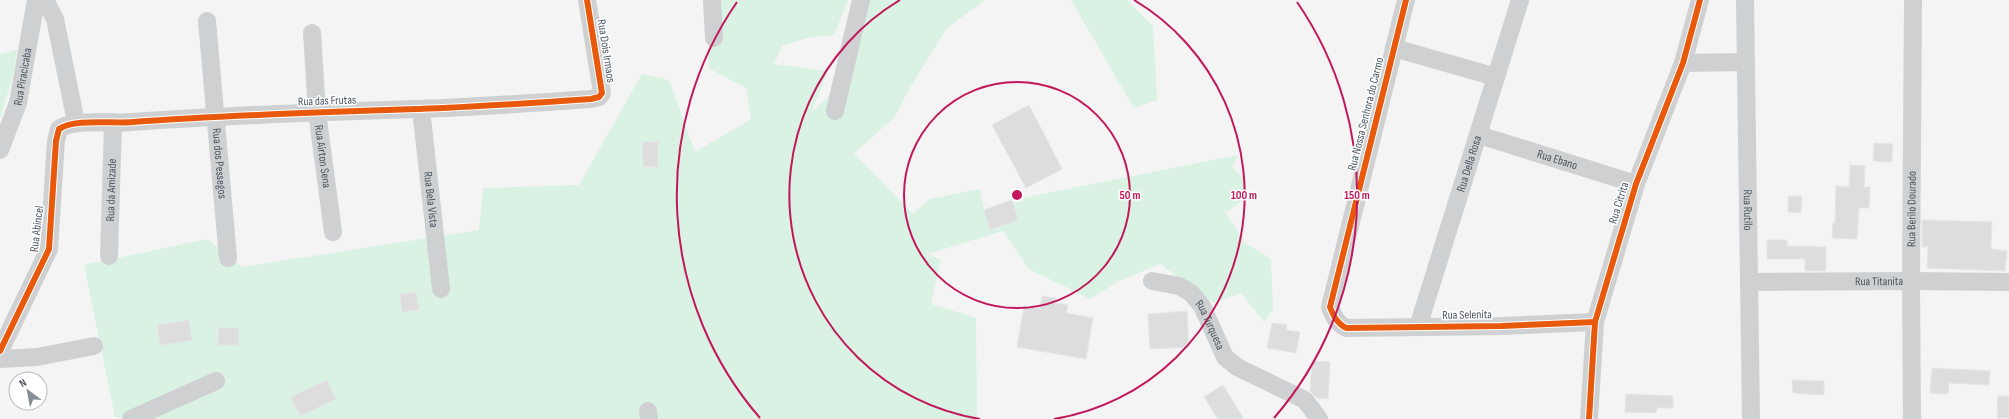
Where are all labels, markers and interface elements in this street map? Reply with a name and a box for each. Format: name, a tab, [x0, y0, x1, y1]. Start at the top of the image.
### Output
street label: Rua Dois Irmaos	[594, 18, 618, 84]
street label: Rua Piracicaba	[10, 46, 35, 107]
street label: Rua Nossa Senhora do Carmo	[1345, 56, 1387, 172]
street label: Rua das Frutas	[298, 92, 356, 110]
street label: Rua Airton Sena	[311, 124, 335, 189]
street label: Rua dos Pessegos	[209, 128, 230, 199]
street label: Rua Della Rosa	[1453, 133, 1485, 194]
street label: Rua Ebano	[1535, 146, 1579, 173]
street label: Rua da Amizade	[103, 158, 119, 222]
street label: Rua Bela Vista	[420, 171, 442, 229]
street label: Rua Berilo Dourado	[1904, 171, 1919, 247]
street label: Rua Citrita	[1606, 180, 1633, 226]
centre of rings	[1010, 188, 1024, 202]
text: 50 m	[1120, 188, 1140, 203]
text: 100 m	[1231, 188, 1257, 203]
text: 150 m	[1344, 188, 1370, 203]
street label: Rua Rutilo	[1740, 189, 1756, 231]
street label: Rua Abincel	[27, 205, 47, 253]
street label: Rua Titanita	[1855, 274, 1903, 289]
street label: Rua Turquesa	[1192, 297, 1228, 352]
street label: Rua Selenita	[1442, 307, 1492, 323]
north arrow	[8, 371, 48, 411]
text: N	[17, 376, 29, 390]

